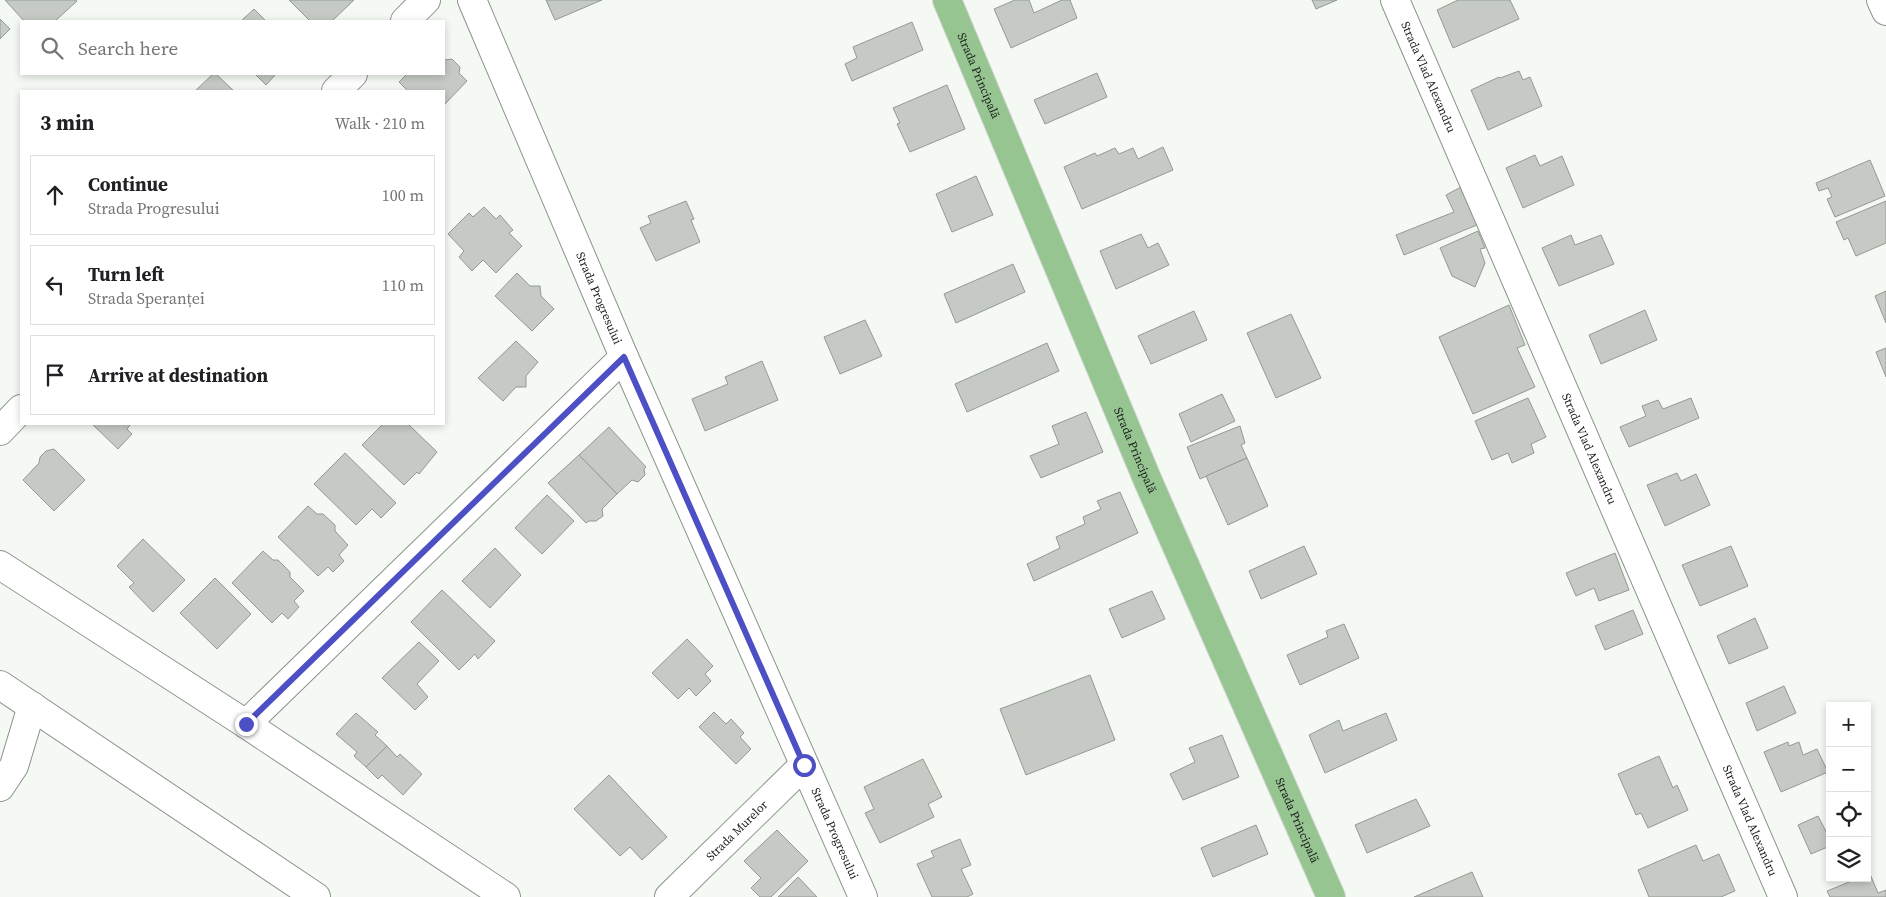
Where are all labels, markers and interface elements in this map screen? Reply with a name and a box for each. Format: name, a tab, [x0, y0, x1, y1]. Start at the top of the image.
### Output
street label: Strada Vlad Alexandru	[1397, 19, 1459, 135]
search box	[20, 20, 445, 75]
street label: Strada Principală	[954, 30, 1004, 122]
icon: search	[38, 34, 66, 62]
text: Search here	[78, 35, 178, 61]
text: 3 min	[40, 108, 95, 137]
text: Walk · 210 m	[335, 112, 425, 134]
text: Continue	[88, 171, 168, 197]
icon: ahead	[41, 181, 69, 209]
text: 100 m	[382, 184, 424, 206]
text: Strada Progresului	[88, 197, 219, 219]
street label: Strada Progresului	[572, 250, 626, 347]
text: Turn left	[88, 261, 164, 287]
icon: left	[41, 271, 69, 299]
text: 110 m	[382, 274, 424, 296]
text: Strada Speranței	[88, 287, 205, 309]
icon: arrive	[41, 361, 69, 389]
text: Arrive at destination	[88, 362, 268, 388]
street label: Strada Vlad Alexandru	[1558, 391, 1620, 507]
street label: Strada Principală	[1110, 405, 1161, 496]
map controls	[1826, 702, 1871, 882]
button: +	[1826, 702, 1871, 747]
route end	[235, 713, 258, 736]
button: −	[1826, 747, 1871, 792]
route start	[793, 754, 816, 777]
street label: Strada Vlad Alexandru	[1719, 762, 1781, 879]
street label: Strada Principală	[1272, 775, 1323, 866]
street label: Strada Progresului	[808, 785, 862, 882]
button: locate	[1826, 792, 1871, 837]
street label: Strada Murelor	[703, 797, 771, 864]
button: layers	[1826, 837, 1871, 882]

